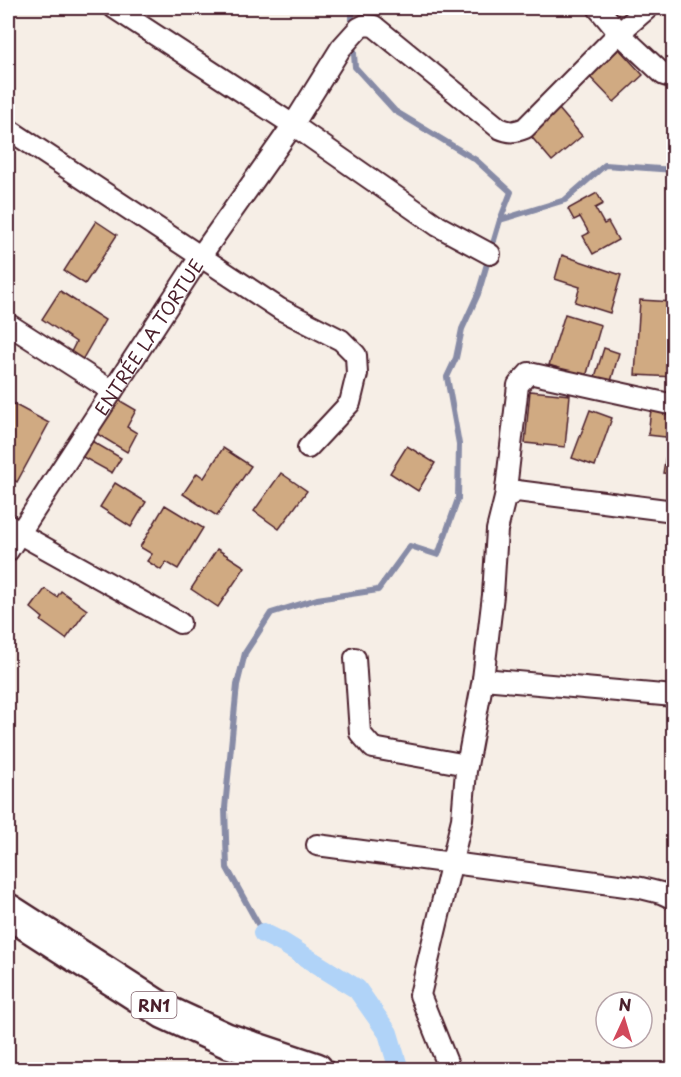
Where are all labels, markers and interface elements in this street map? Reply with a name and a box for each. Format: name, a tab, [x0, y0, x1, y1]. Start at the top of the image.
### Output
street label: ENTRÉE LA TORTUE	[87, 253, 209, 420]
north arrow	[594, 990, 654, 1050]
road number: RN1	[132, 992, 176, 1018]
text: N	[618, 992, 632, 1016]

